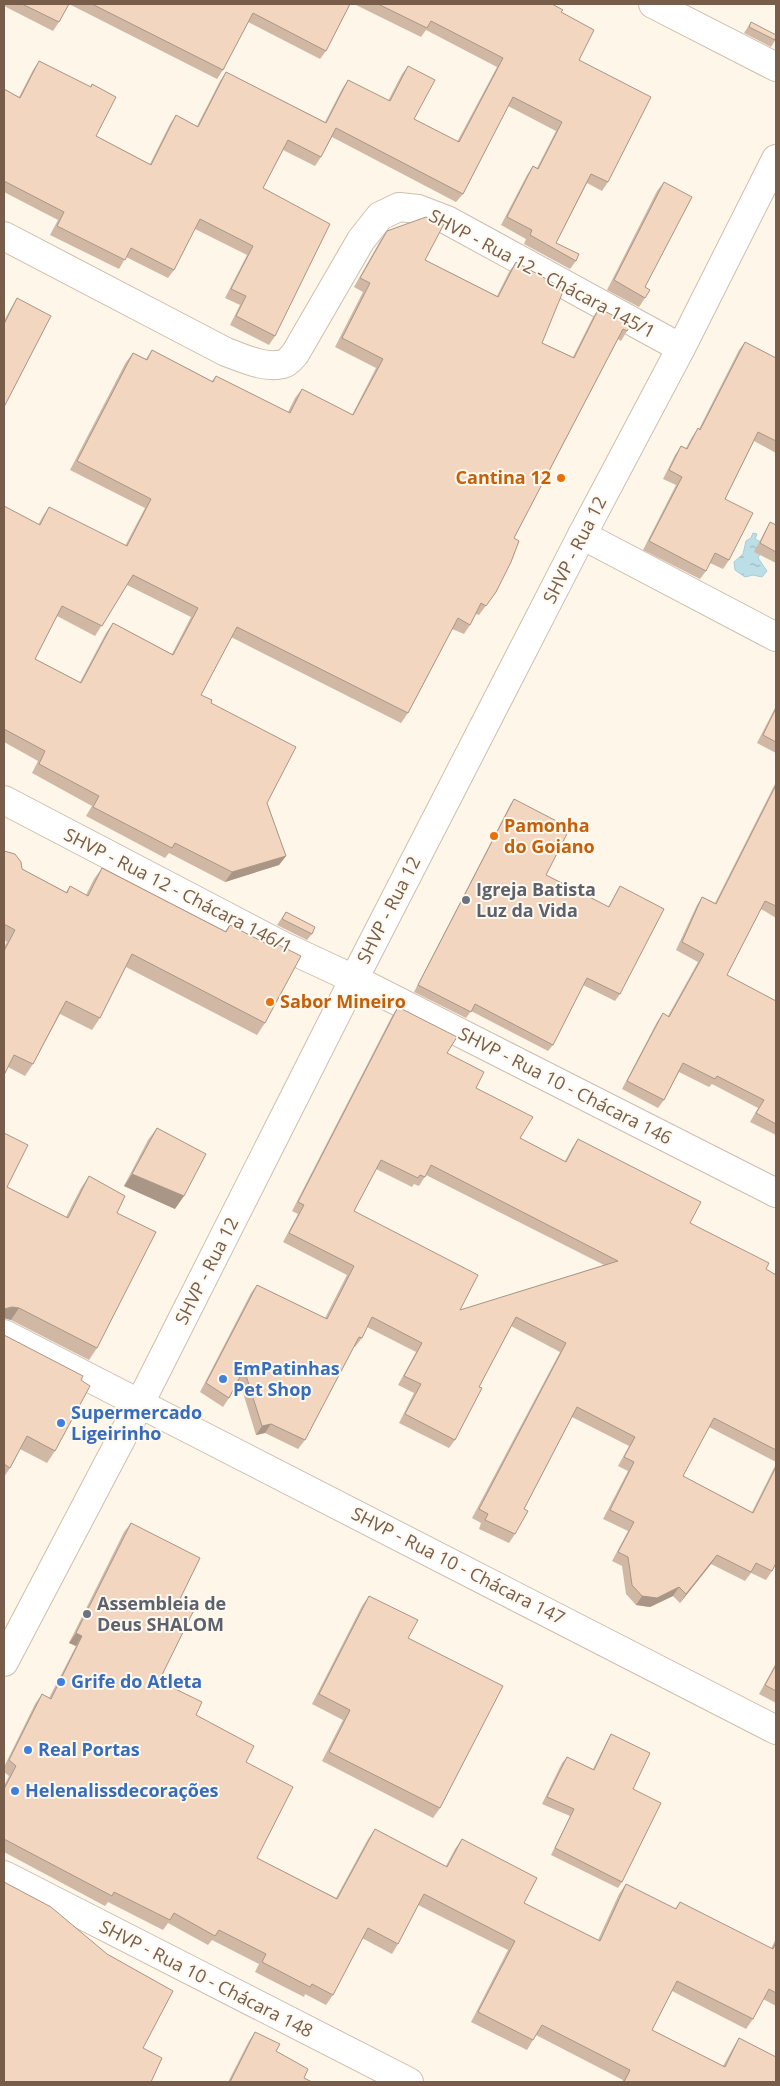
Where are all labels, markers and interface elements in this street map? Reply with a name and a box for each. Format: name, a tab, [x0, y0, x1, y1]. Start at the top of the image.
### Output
street label: SHVP - Rua 12 - Chácara 145/1	[425, 203, 660, 343]
place label: Cantina 12	[456, 465, 551, 489]
marker: Cantina 12	[555, 472, 567, 484]
street label: SHVP - Rua 12	[537, 492, 611, 607]
place label: Pamonha do Goiano	[504, 813, 595, 858]
street label: SHVP - Rua 12 - Chácara 146/1	[60, 822, 297, 958]
marker: Pamonha do Goiano	[488, 830, 500, 842]
street label: SHVP - Rua 12	[351, 852, 425, 967]
place label: Igreja Batista Luz da Vida	[476, 877, 596, 922]
marker: Igreja Batista Luz da Vida	[460, 894, 472, 906]
place label: Sabor Mineiro	[280, 989, 406, 1013]
marker: Sabor Mineiro	[264, 996, 276, 1008]
street label: SHVP - Rua 10 - Chácara 146	[455, 1021, 676, 1149]
street label: SHVP - Rua 12	[169, 1213, 243, 1328]
place label: EmPatinhas Pet Shop	[233, 1356, 340, 1401]
marker: EmPatinhas Pet Shop	[217, 1373, 229, 1385]
place label: Supermercado Ligeirinho	[71, 1400, 202, 1445]
marker: Supermercado Ligeirinho	[55, 1417, 67, 1429]
street label: SHVP - Rua 10 - Chácara 147	[348, 1501, 569, 1629]
place label: Assembleia de Deus SHALOM	[97, 1591, 226, 1636]
marker: Assembleia de Deus SHALOM	[81, 1608, 93, 1620]
place label: Grife do Atleta	[71, 1669, 202, 1693]
marker: Grife do Atleta	[55, 1676, 67, 1688]
place label: Real Portas	[38, 1737, 140, 1761]
marker: Real Portas	[22, 1744, 34, 1756]
place label: Helenalissdecorações	[25, 1778, 219, 1802]
marker: Helenalissdecorações	[9, 1785, 21, 1797]
street label: SHVP - Rua 10 - Chácara 148	[96, 1914, 317, 2042]

